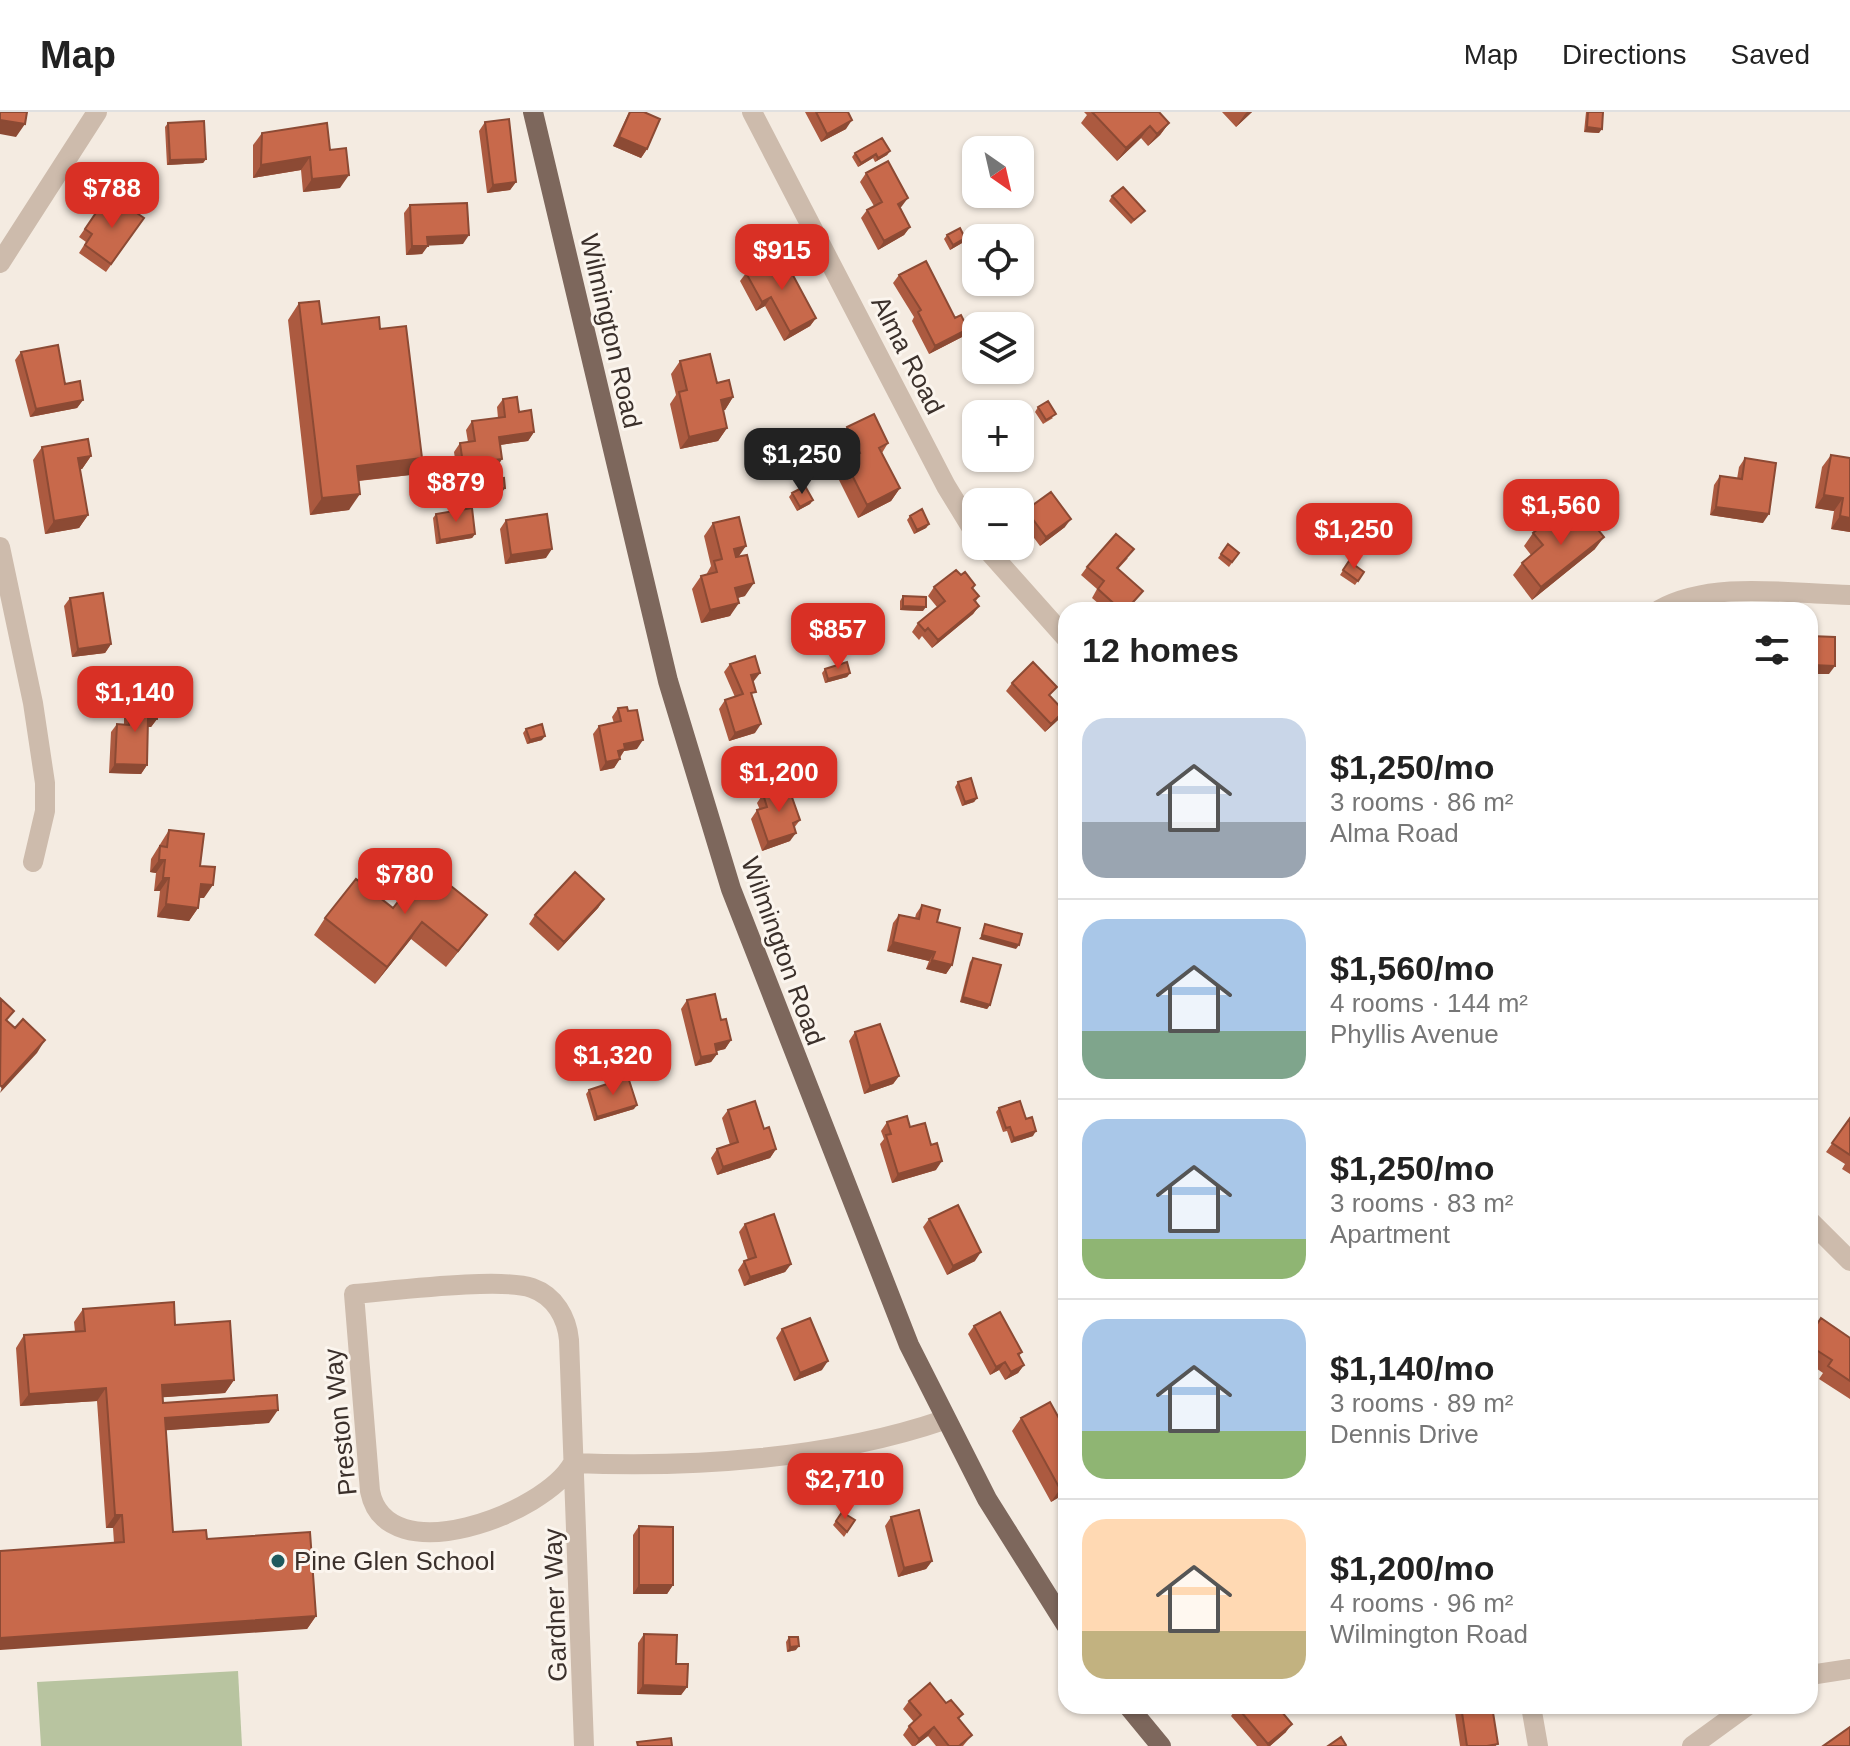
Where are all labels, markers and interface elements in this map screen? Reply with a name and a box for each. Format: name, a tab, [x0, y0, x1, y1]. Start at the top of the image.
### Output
text: Map	[40, 34, 116, 76]
text: Map	[1464, 39, 1518, 70]
text: Directions	[1562, 39, 1687, 70]
text: Saved	[1731, 39, 1810, 70]
north arrow	[962, 136, 1034, 208]
map controls	[962, 136, 1034, 560]
pin: $788	[65, 162, 159, 230]
text: $788	[83, 173, 141, 203]
pin: $915	[735, 224, 829, 292]
button: locate	[962, 224, 1034, 296]
street label: Wilmington Road	[574, 231, 648, 431]
text: $915	[753, 235, 811, 265]
street label: Alma Road	[865, 291, 951, 419]
button: layers	[962, 312, 1034, 384]
button: +	[962, 400, 1034, 472]
pin: $1,250	[737, 428, 867, 496]
text: $1,250	[762, 439, 842, 469]
pin: $879	[409, 456, 503, 524]
text: $879	[427, 467, 485, 497]
pin: $1,560	[1496, 479, 1626, 547]
button: −	[962, 488, 1034, 560]
text: $1,560	[1521, 490, 1601, 520]
pin: $1,250	[1289, 503, 1419, 571]
text: $1,250	[1314, 514, 1394, 544]
pin: $857	[791, 603, 885, 671]
text: $857	[809, 614, 867, 644]
icon: filters	[1750, 628, 1794, 672]
text: 12 homes	[1082, 631, 1239, 669]
pin: $1,140	[70, 666, 200, 734]
text: $1,140	[95, 677, 175, 707]
pin: $1,200	[714, 746, 844, 814]
text: $1,250/mo	[1330, 748, 1494, 786]
icon: home	[1146, 750, 1242, 846]
text: $1,200	[739, 757, 819, 787]
text: 3 rooms · 86 m²	[1330, 787, 1514, 817]
text: Alma Road	[1330, 818, 1459, 848]
pin: $780	[358, 848, 452, 916]
street label: Wilmington Road	[735, 853, 831, 1049]
text: $780	[376, 859, 434, 889]
text: $1,560/mo	[1330, 949, 1494, 987]
icon: home	[1146, 951, 1242, 1047]
text: 4 rooms · 144 m²	[1330, 988, 1528, 1018]
text: Phyllis Avenue	[1330, 1019, 1499, 1049]
pin: $1,320	[548, 1029, 678, 1097]
text: $1,320	[573, 1040, 653, 1070]
text: $1,250/mo	[1330, 1149, 1494, 1187]
icon: home	[1146, 1151, 1242, 1247]
text: 3 rooms · 83 m²	[1330, 1188, 1514, 1218]
text: Apartment	[1330, 1219, 1450, 1249]
street label: Preston Way	[317, 1347, 363, 1497]
text: $1,140/mo	[1330, 1349, 1494, 1387]
icon: home	[1146, 1351, 1242, 1447]
text: 3 rooms · 89 m²	[1330, 1388, 1514, 1418]
text: Dennis Drive	[1330, 1419, 1479, 1449]
pin: $2,710	[780, 1453, 910, 1521]
text: $2,710	[805, 1464, 885, 1494]
street label: Gardner Way	[537, 1528, 573, 1682]
place label: Pine Glen School	[294, 1546, 495, 1576]
text: $1,200/mo	[1330, 1549, 1494, 1587]
icon: home	[1146, 1551, 1242, 1647]
marker: Pine Glen School	[269, 1552, 287, 1570]
text: 4 rooms · 96 m²	[1330, 1588, 1514, 1618]
text: Wilmington Road	[1330, 1619, 1528, 1649]

